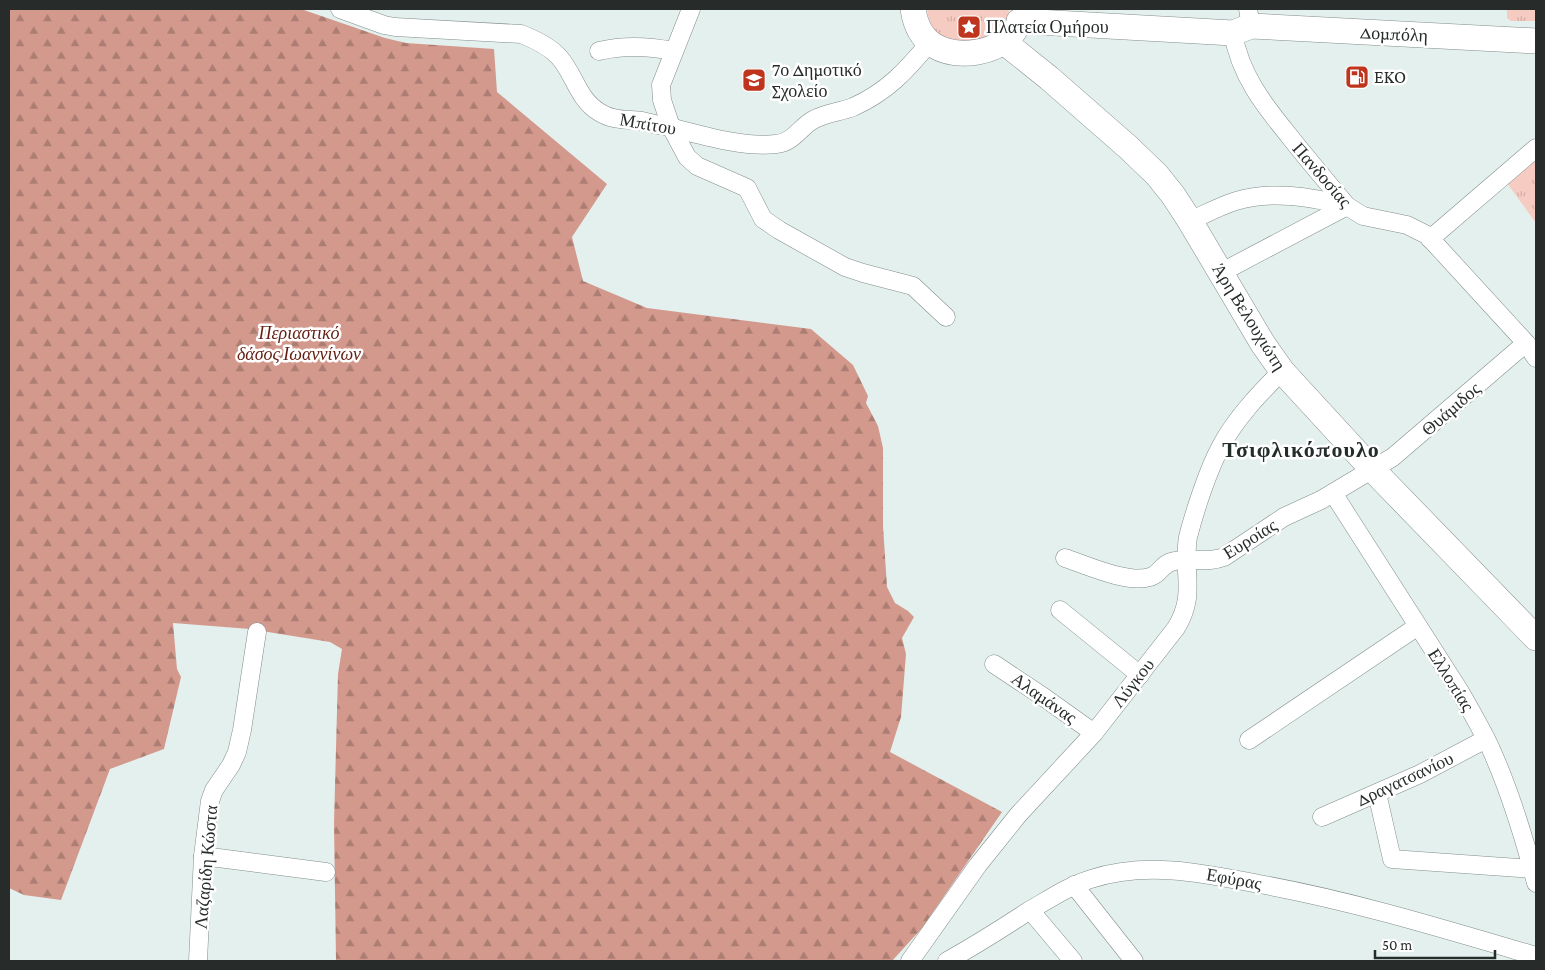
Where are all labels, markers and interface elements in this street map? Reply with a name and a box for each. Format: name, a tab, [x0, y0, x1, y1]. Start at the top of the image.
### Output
place icon: Πλατεία Ομήρου	[956, 14, 982, 40]
place label: Πλατεία Ομήρου	[986, 17, 1109, 37]
street label: Δομπόλη	[1359, 22, 1429, 46]
place label: 7ο Δημοτικό Σχολείο	[772, 60, 862, 101]
fuel station icon: EKO	[1344, 64, 1370, 90]
school or university icon: 7ο Δημοτικό Σχολείο	[741, 67, 767, 93]
place label: EKO	[1374, 67, 1406, 87]
street label: Μπίτου	[618, 109, 678, 139]
street label: Πανδοσίας	[1288, 139, 1356, 211]
street label: Άρη Βελουχιώτη	[1208, 260, 1290, 374]
park label: Περιαστικό δάσος Ιωαννίνων	[237, 323, 361, 364]
street label: Θυάμιδος	[1418, 378, 1484, 440]
district label: Τσιφλικόπουλο	[1222, 437, 1380, 462]
street label: Ευροίας	[1220, 515, 1280, 563]
street label: Ελλοπίας	[1424, 645, 1478, 715]
street label: Λύγκου	[1108, 655, 1158, 711]
street label: Αλαμάνας	[1008, 668, 1080, 728]
street label: Δραγατσανίου	[1353, 748, 1457, 810]
street label: Λαζαρίδη Κώστα	[191, 804, 221, 930]
street label: Εφύρας	[1205, 864, 1263, 894]
scale bar	[1375, 928, 1495, 960]
text: 50 m	[1382, 937, 1412, 953]

